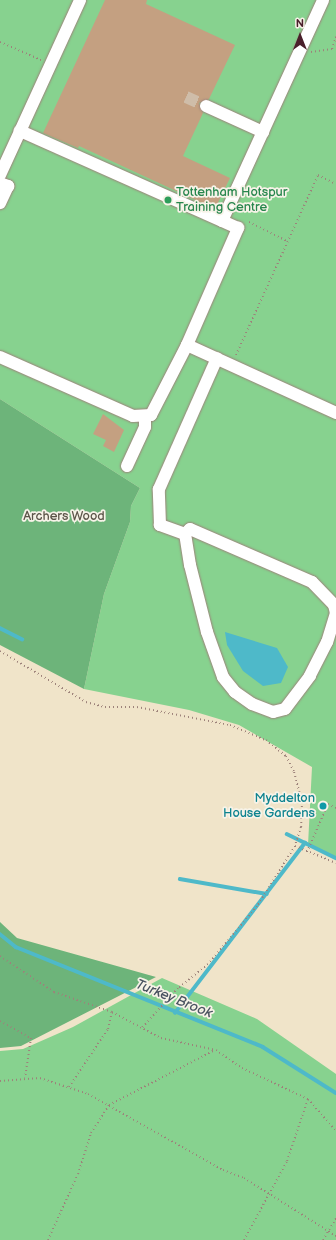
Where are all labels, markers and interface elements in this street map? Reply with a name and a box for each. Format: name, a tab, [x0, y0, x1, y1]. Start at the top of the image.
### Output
north arrow	[280, 16, 320, 56]
text: N	[296, 17, 304, 30]
place label: Tottenham Hotspur Training Centre	[176, 185, 287, 216]
marker: Tottenham Hotspur Training Centre	[163, 195, 173, 205]
park label: Archers Wood	[23, 508, 105, 524]
place label: Myddelton House Gardens	[223, 791, 315, 822]
marker: Myddelton House Gardens	[318, 801, 328, 811]
water label: Turkey Brook	[133, 976, 215, 1022]

